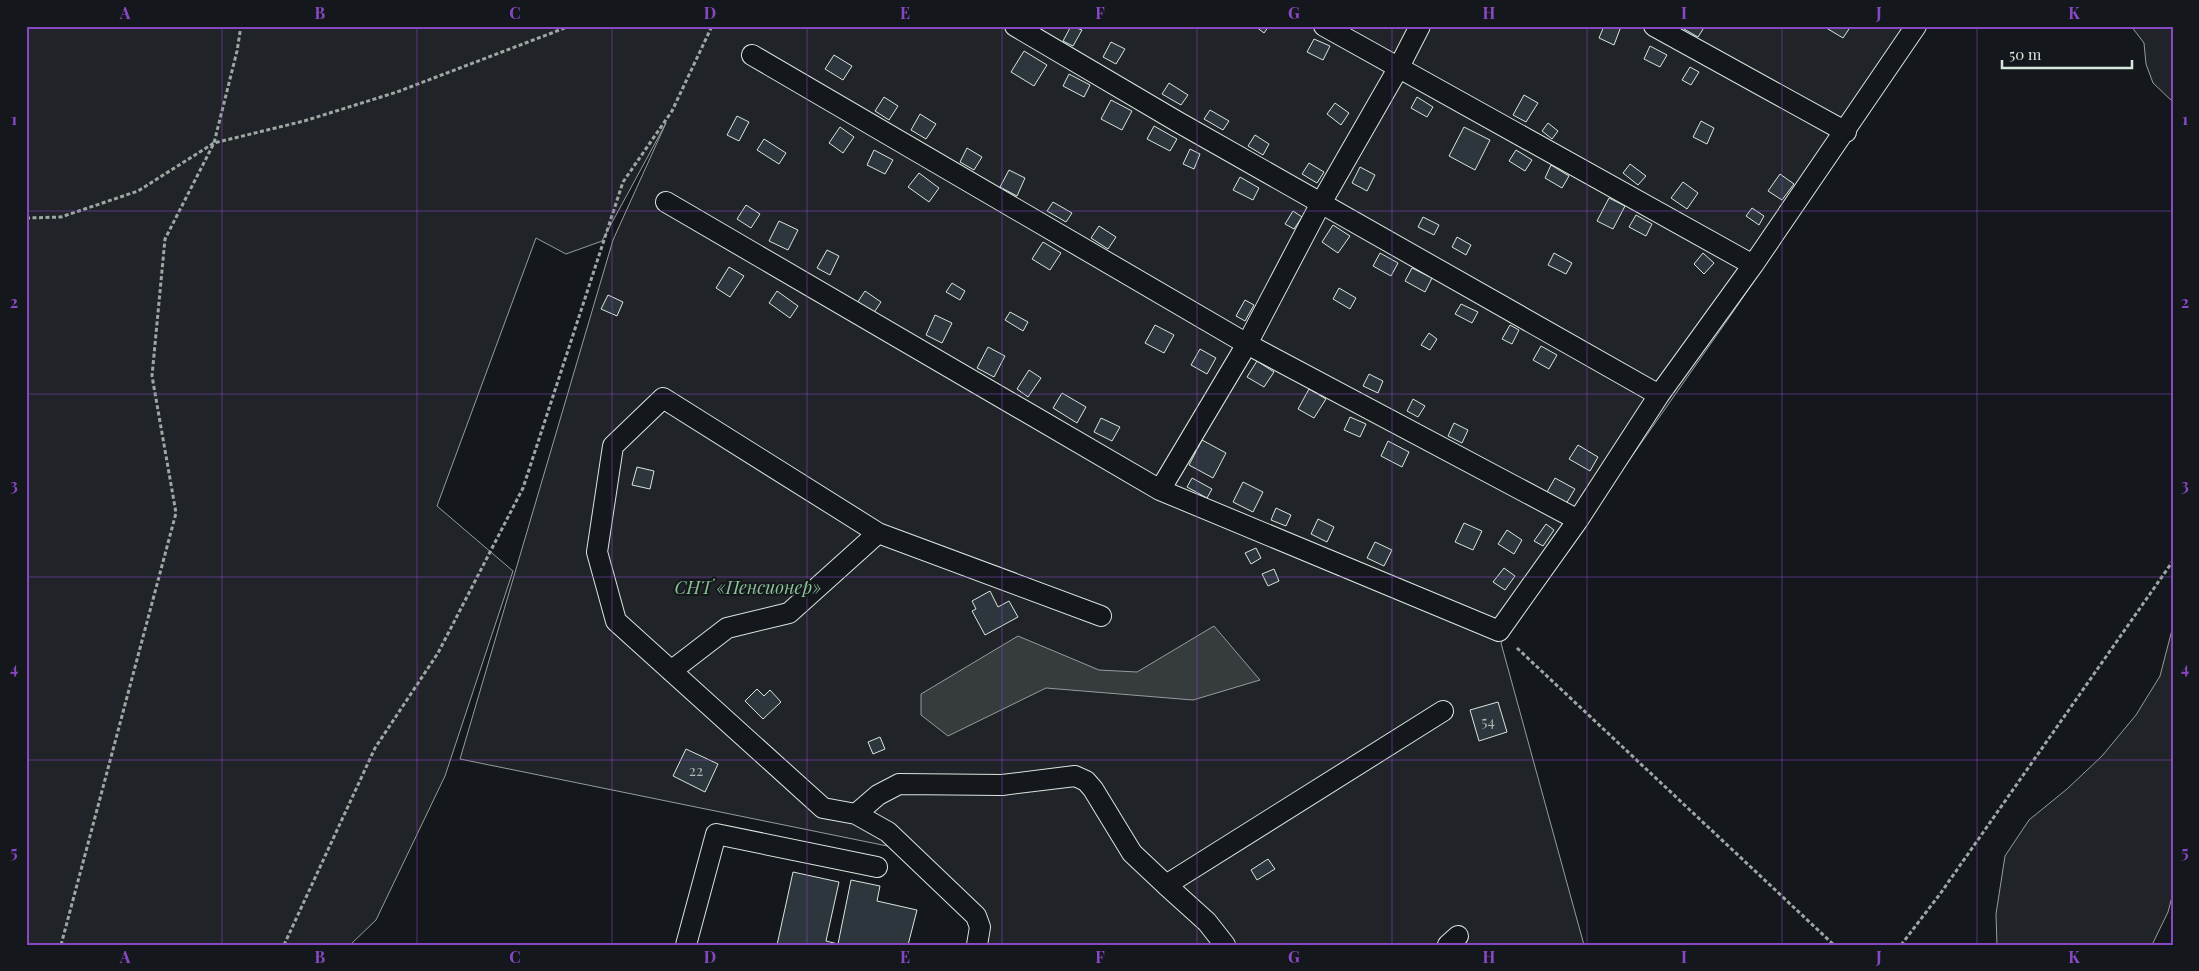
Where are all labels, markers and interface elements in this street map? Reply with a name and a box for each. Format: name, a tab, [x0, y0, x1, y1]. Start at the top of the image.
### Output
text: A	[119, 2, 131, 23]
text: B	[315, 2, 326, 23]
text: C	[509, 2, 521, 23]
text: D	[704, 2, 716, 23]
text: E	[900, 2, 910, 23]
text: F	[1095, 2, 1105, 23]
text: G	[1288, 2, 1300, 23]
text: H	[1483, 2, 1496, 23]
text: I	[1681, 2, 1687, 23]
text: J	[1875, 2, 1882, 23]
text: K	[2068, 2, 2080, 23]
scale bar	[2002, 38, 2132, 70]
text: 50 m	[2009, 44, 2042, 64]
text: 1	[11, 108, 17, 129]
text: 1	[2182, 108, 2188, 129]
text: 2	[10, 291, 18, 312]
text: 2	[2181, 291, 2189, 312]
text: 3	[10, 474, 18, 495]
text: 3	[2181, 474, 2189, 495]
park label: СНТ «Пенсионер»	[674, 575, 822, 599]
text: 4	[10, 657, 18, 678]
text: 4	[2181, 657, 2189, 678]
house number: 54	[1481, 711, 1495, 731]
house number: 22	[689, 760, 703, 780]
text: 5	[10, 841, 18, 862]
text: 5	[2181, 841, 2189, 862]
text: A	[119, 946, 131, 967]
text: B	[315, 946, 326, 967]
text: C	[509, 946, 521, 967]
text: D	[704, 946, 716, 967]
text: E	[900, 946, 910, 967]
text: F	[1095, 946, 1105, 967]
text: G	[1288, 946, 1300, 967]
text: H	[1483, 946, 1496, 967]
text: I	[1681, 946, 1687, 967]
text: J	[1875, 946, 1882, 967]
text: K	[2068, 946, 2080, 967]

